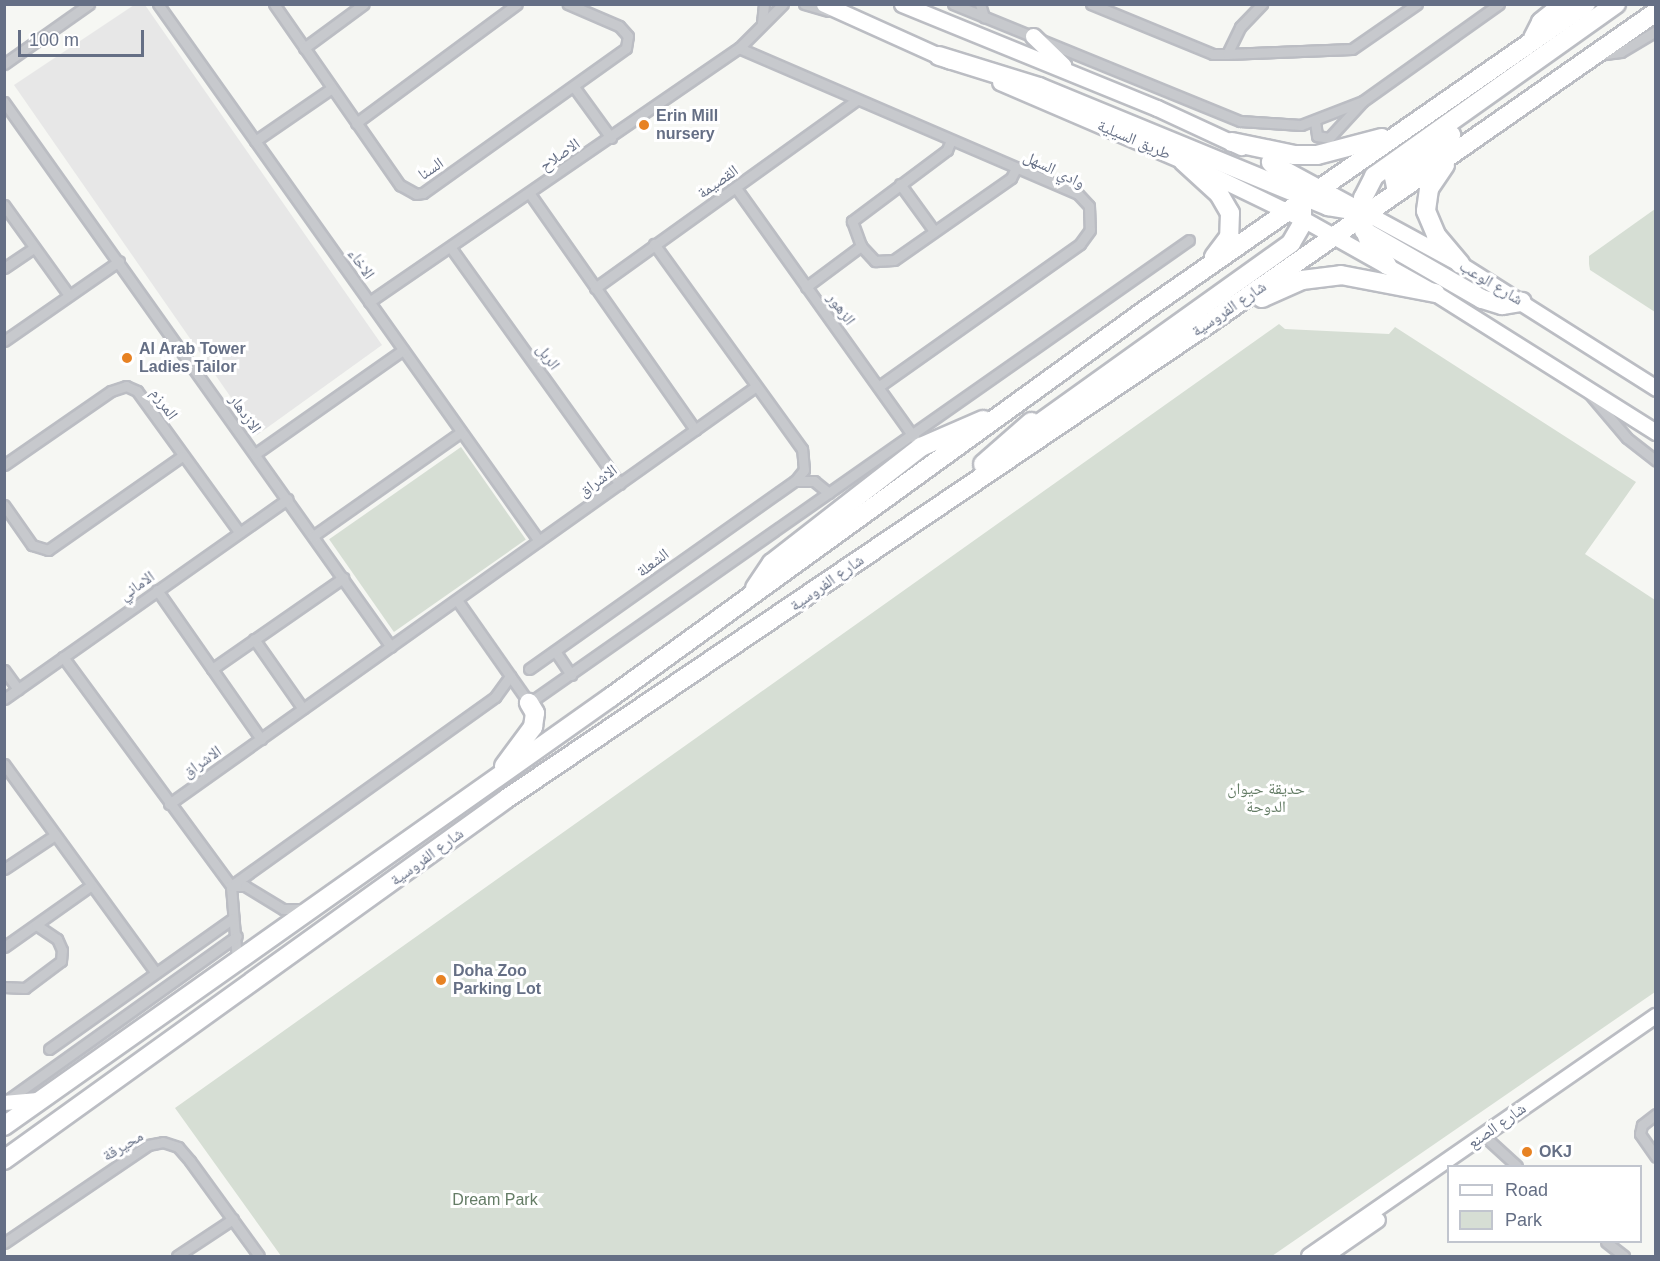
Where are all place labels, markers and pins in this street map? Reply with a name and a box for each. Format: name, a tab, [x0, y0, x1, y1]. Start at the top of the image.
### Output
place label: Erin Mill nursery	[656, 106, 718, 144]
marker: Erin Mill nursery	[637, 118, 651, 132]
place label: Al Arab Tower Ladies Tailor	[139, 339, 246, 377]
marker: Al Arab Tower Ladies Tailor	[120, 351, 134, 365]
place label: Doha Zoo Parking Lot	[453, 961, 541, 999]
marker: Doha Zoo Parking Lot	[434, 973, 448, 987]
place label: OKJ	[1539, 1142, 1572, 1162]
marker: OKJ	[1520, 1145, 1534, 1159]

